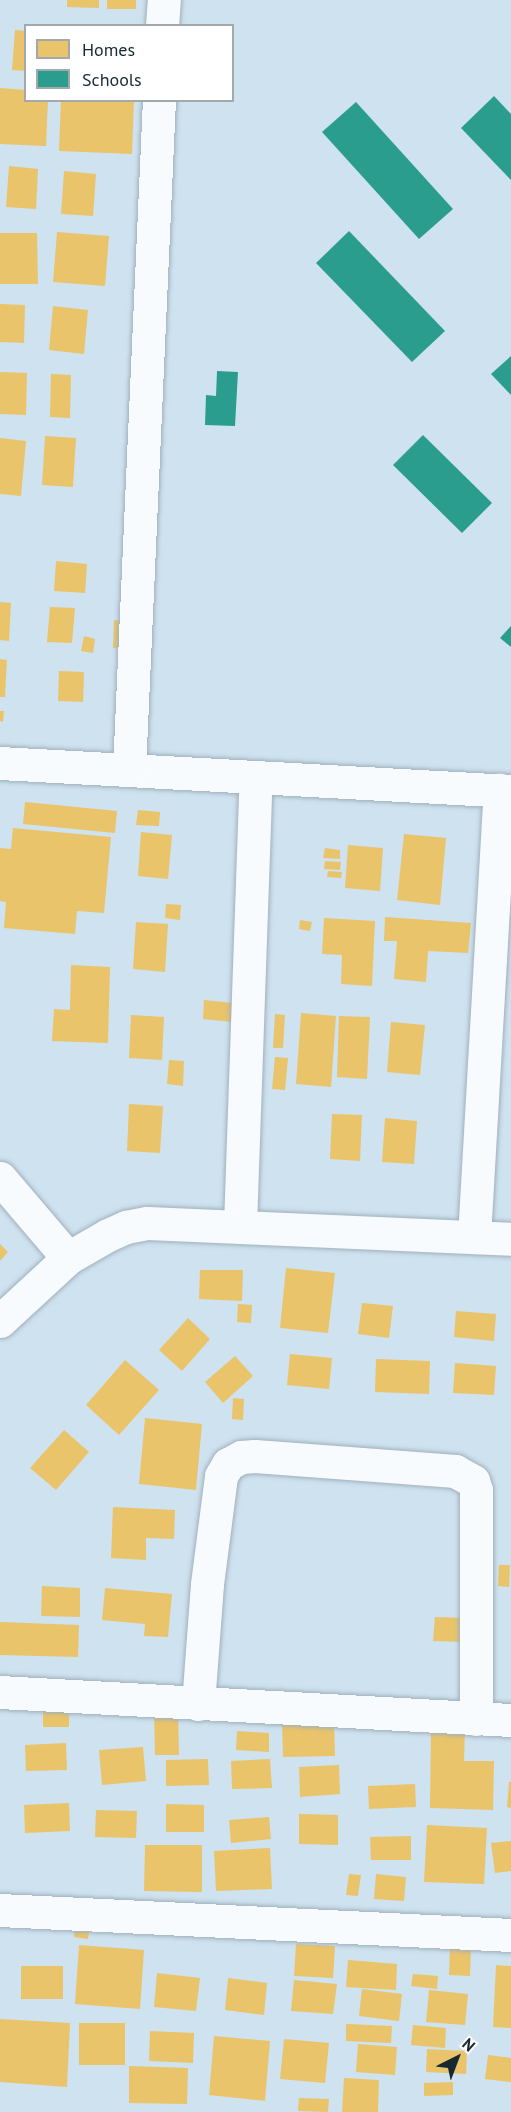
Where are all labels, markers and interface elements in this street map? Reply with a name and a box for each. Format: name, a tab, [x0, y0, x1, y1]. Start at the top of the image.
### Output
legend	[24, 24, 234, 102]
text: Homes	[82, 38, 135, 61]
text: Schools	[82, 68, 142, 91]
north arrow	[427, 2028, 487, 2088]
text: N	[458, 2034, 480, 2056]

